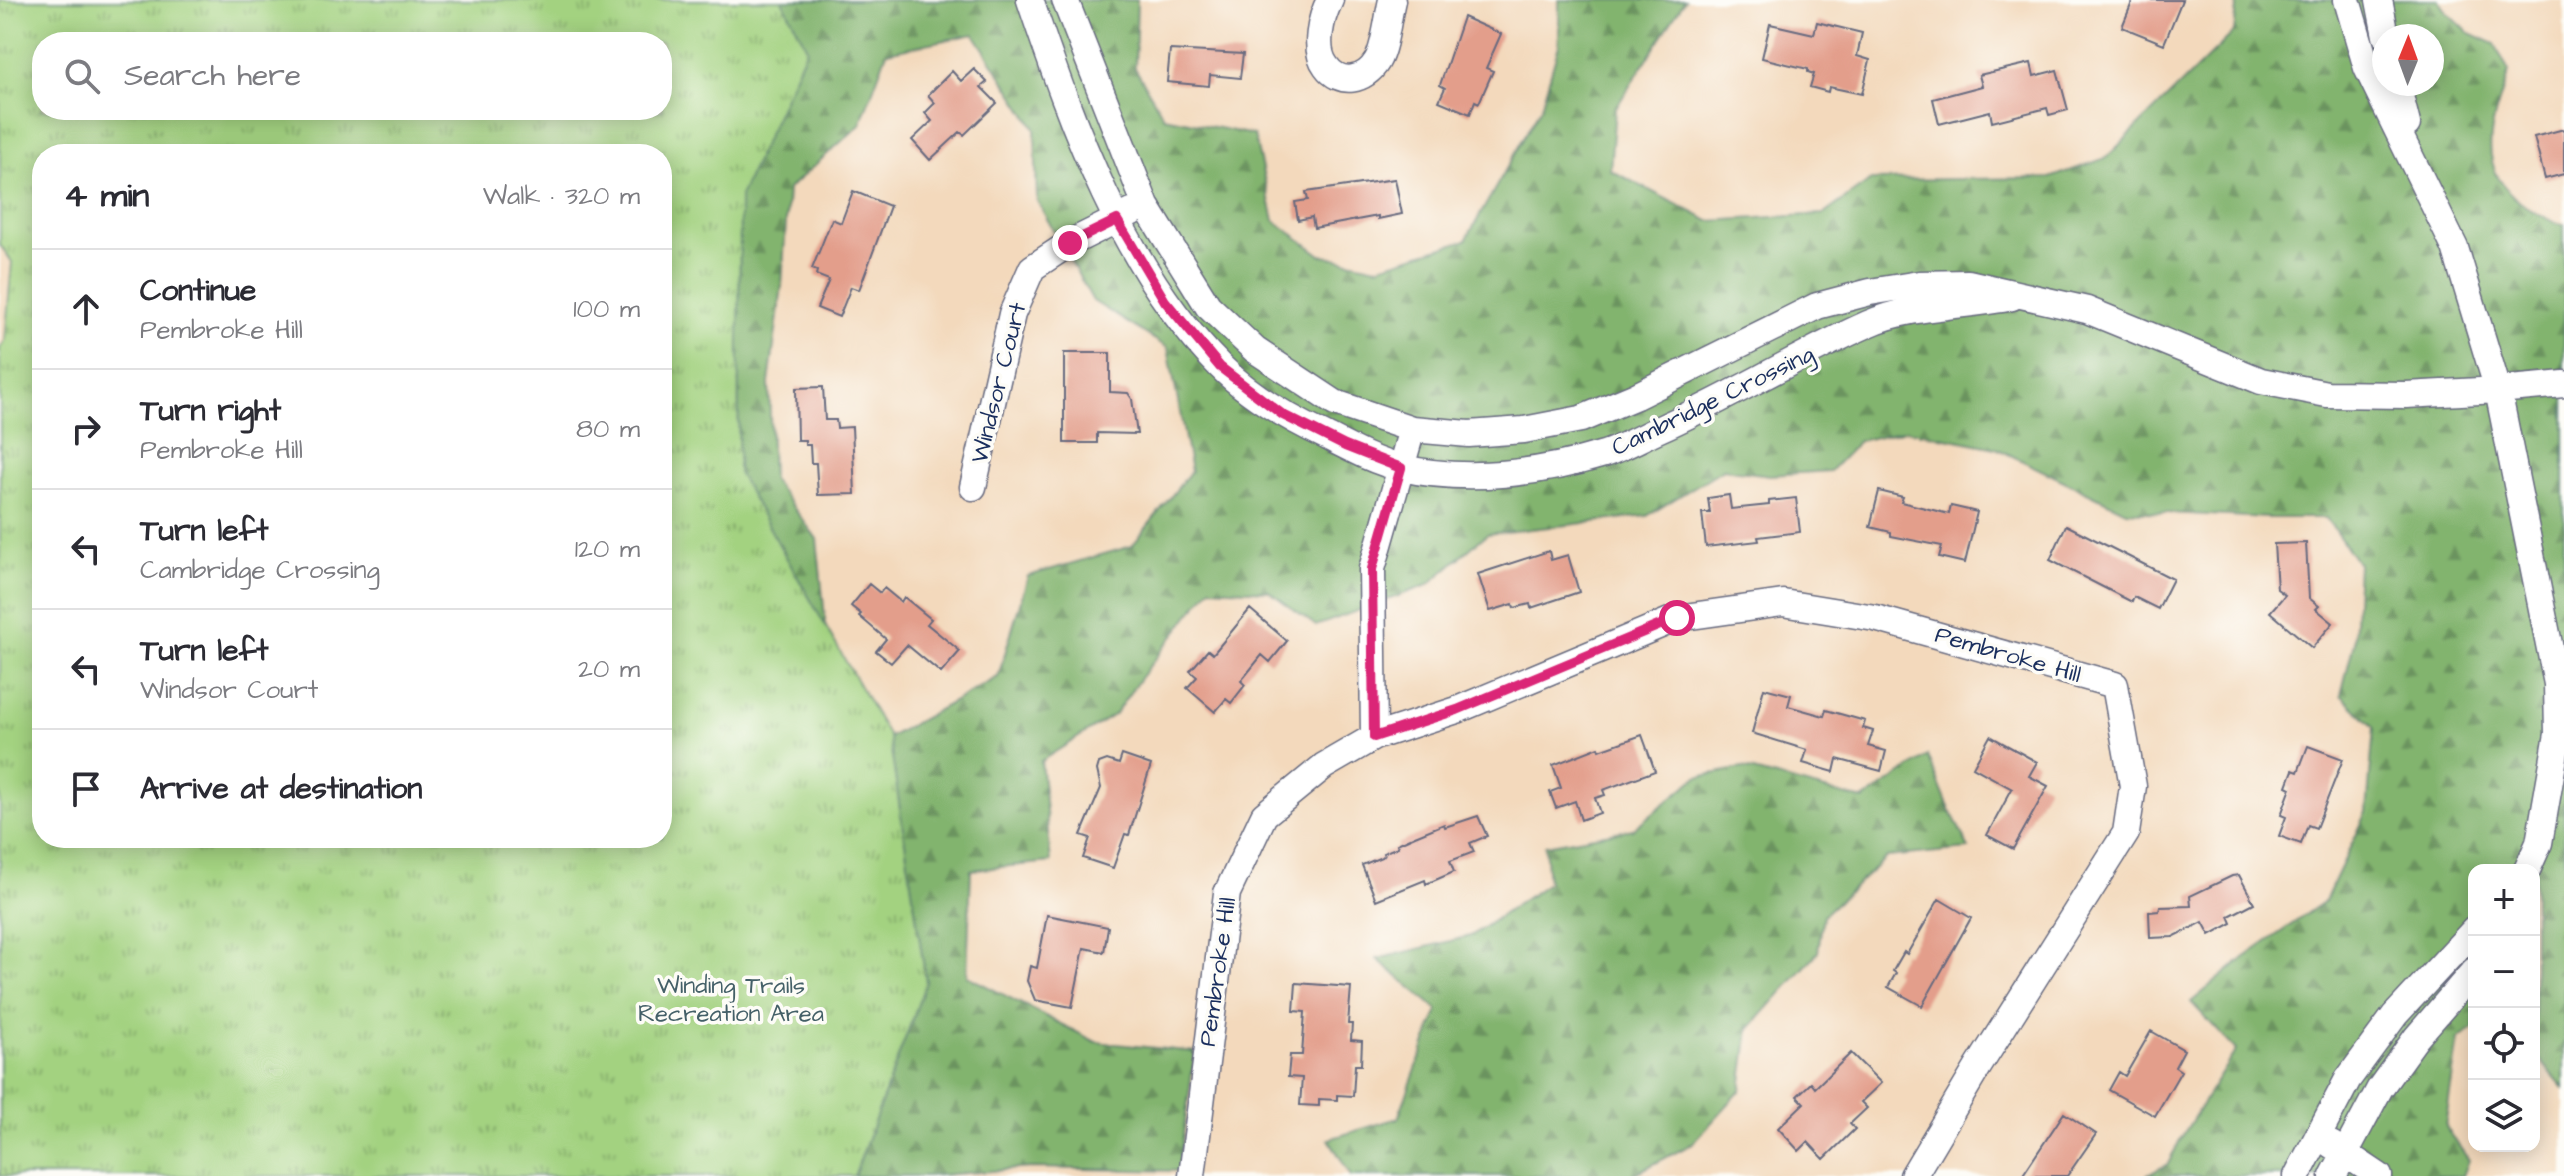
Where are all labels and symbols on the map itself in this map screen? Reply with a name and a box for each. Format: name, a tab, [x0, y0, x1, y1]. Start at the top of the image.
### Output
north arrow	[2372, 24, 2444, 96]
route end	[1052, 225, 1088, 261]
street label: Windsor Court	[963, 299, 1035, 467]
street label: Cambridge Crossing	[1606, 337, 1820, 466]
route start	[1659, 600, 1695, 636]
street label: Pembroke Hill	[1931, 618, 2085, 692]
street label: Pembroke Hill	[1191, 895, 1245, 1049]
park label: Winding Trails Recreation Area	[638, 969, 824, 1031]

